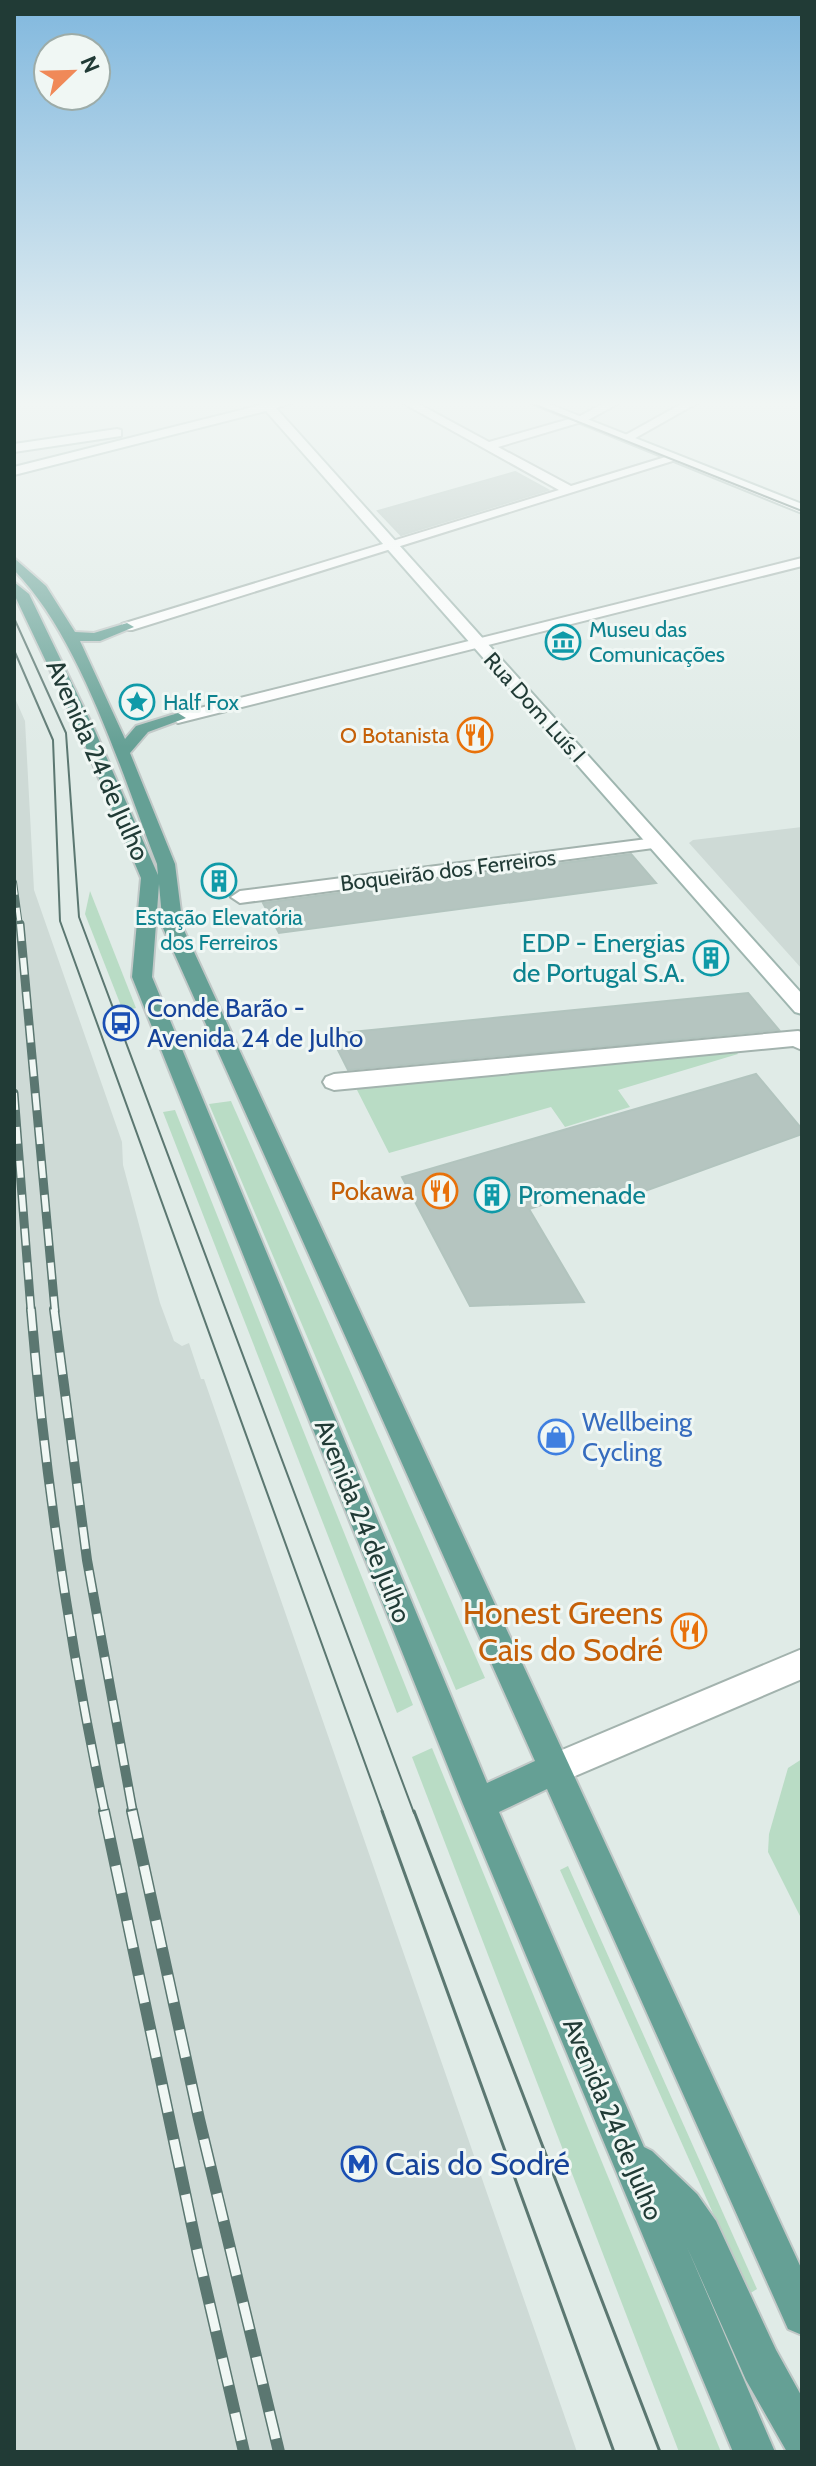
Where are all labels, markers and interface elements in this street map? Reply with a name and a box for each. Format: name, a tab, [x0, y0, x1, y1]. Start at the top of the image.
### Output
north arrow	[32, 32, 112, 112]
text: N	[74, 52, 105, 77]
place label: Museu das Comunicações	[589, 616, 725, 668]
museum icon: Museu das Comunicações	[544, 623, 582, 661]
street label: Rua Dom Luís I	[478, 647, 591, 768]
street label: Avenida 24 de Julho	[39, 655, 157, 865]
place icon: Half Fox	[118, 683, 156, 721]
place label: Half Fox	[163, 689, 240, 716]
restaurant icon: O Botanista	[456, 716, 494, 754]
place label: O Botanista	[340, 722, 449, 749]
street label: Boqueirão dos Ferreiros	[339, 844, 557, 897]
building icon: Estação Elevatória dos Ferreiros	[200, 862, 238, 900]
place label: Estação Elevatória dos Ferreiros	[135, 904, 303, 956]
place label: EDP - Energias de Portugal S.A.	[513, 927, 685, 989]
building icon: EDP - Energias de Portugal S.A.	[692, 939, 730, 977]
place label: Conde Barão - Avenida 24 de Julho	[147, 992, 363, 1054]
bus stop icon: Conde Barão - Avenida 24 de Julho	[102, 1004, 140, 1042]
restaurant icon: Pokawa	[421, 1172, 459, 1210]
place label: Pokawa	[330, 1175, 415, 1207]
building icon: Promenade	[473, 1176, 511, 1214]
place label: Promenade	[518, 1179, 646, 1211]
place label: Wellbeing Cycling	[582, 1406, 693, 1468]
street label: Avenida 24 de Julho	[308, 1415, 418, 1627]
shop icon: Wellbeing Cycling	[537, 1418, 575, 1456]
place label: Honest Greens Cais do Sodré	[463, 1593, 663, 1669]
restaurant icon: Honest Greens Cais do Sodré	[670, 1612, 708, 1650]
street label: Avenida 24 de Julho	[556, 2013, 670, 2225]
place label: Cais do Sodré	[385, 2144, 570, 2183]
metro station icon: Cais do Sodré	[340, 2145, 378, 2183]

